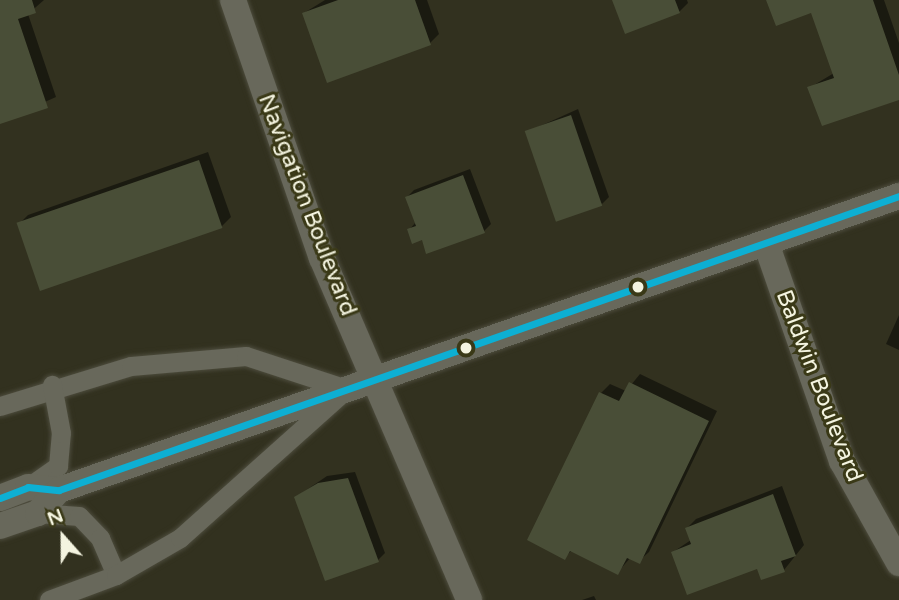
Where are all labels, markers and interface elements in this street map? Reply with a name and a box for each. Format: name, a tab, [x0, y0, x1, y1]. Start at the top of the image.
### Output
street label: Navigation Boulevard	[252, 90, 362, 320]
unlabelled marker	[631, 280, 645, 294]
street label: Baldwin Boulevard	[770, 286, 868, 486]
unlabelled marker	[459, 341, 473, 355]
north arrow	[28, 502, 98, 572]
text: N	[44, 504, 67, 530]

